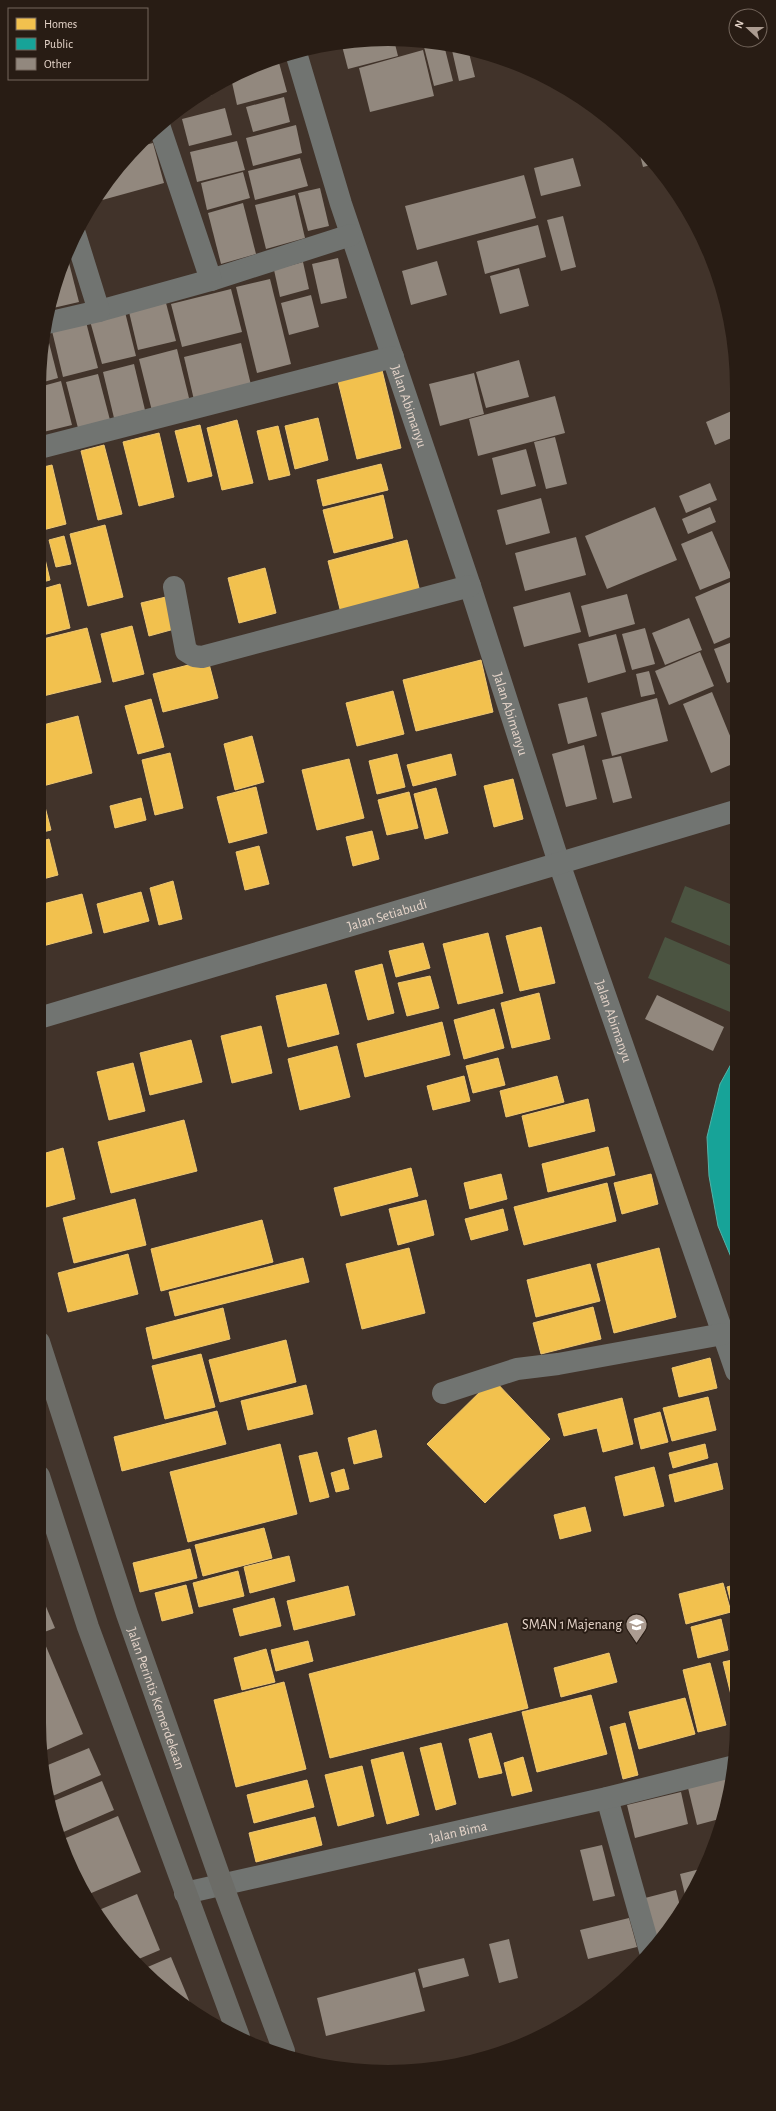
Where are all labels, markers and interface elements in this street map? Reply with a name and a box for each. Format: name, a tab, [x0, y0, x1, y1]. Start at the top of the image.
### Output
legend	[8, 8, 148, 80]
north arrow	[728, 8, 768, 48]
text: Homes	[44, 18, 77, 30]
text: N	[733, 19, 746, 30]
text: Public	[44, 38, 73, 50]
text: Other	[44, 58, 71, 70]
street label: Jalan Abimanyu	[388, 363, 429, 450]
street label: Jalan Abimanyu	[490, 671, 530, 757]
street label: Jalan Setiabudi	[346, 897, 429, 934]
street label: Jalan Abimanyu	[592, 978, 634, 1064]
school or university icon: SMAN 1 Majenang	[624, 1611, 650, 1644]
place label: SMAN 1 Majenang	[522, 1618, 622, 1632]
street label: Jalan Perintis Kemerdekaan	[124, 1626, 187, 1771]
street label: Jalan Bima	[428, 1819, 489, 1846]

